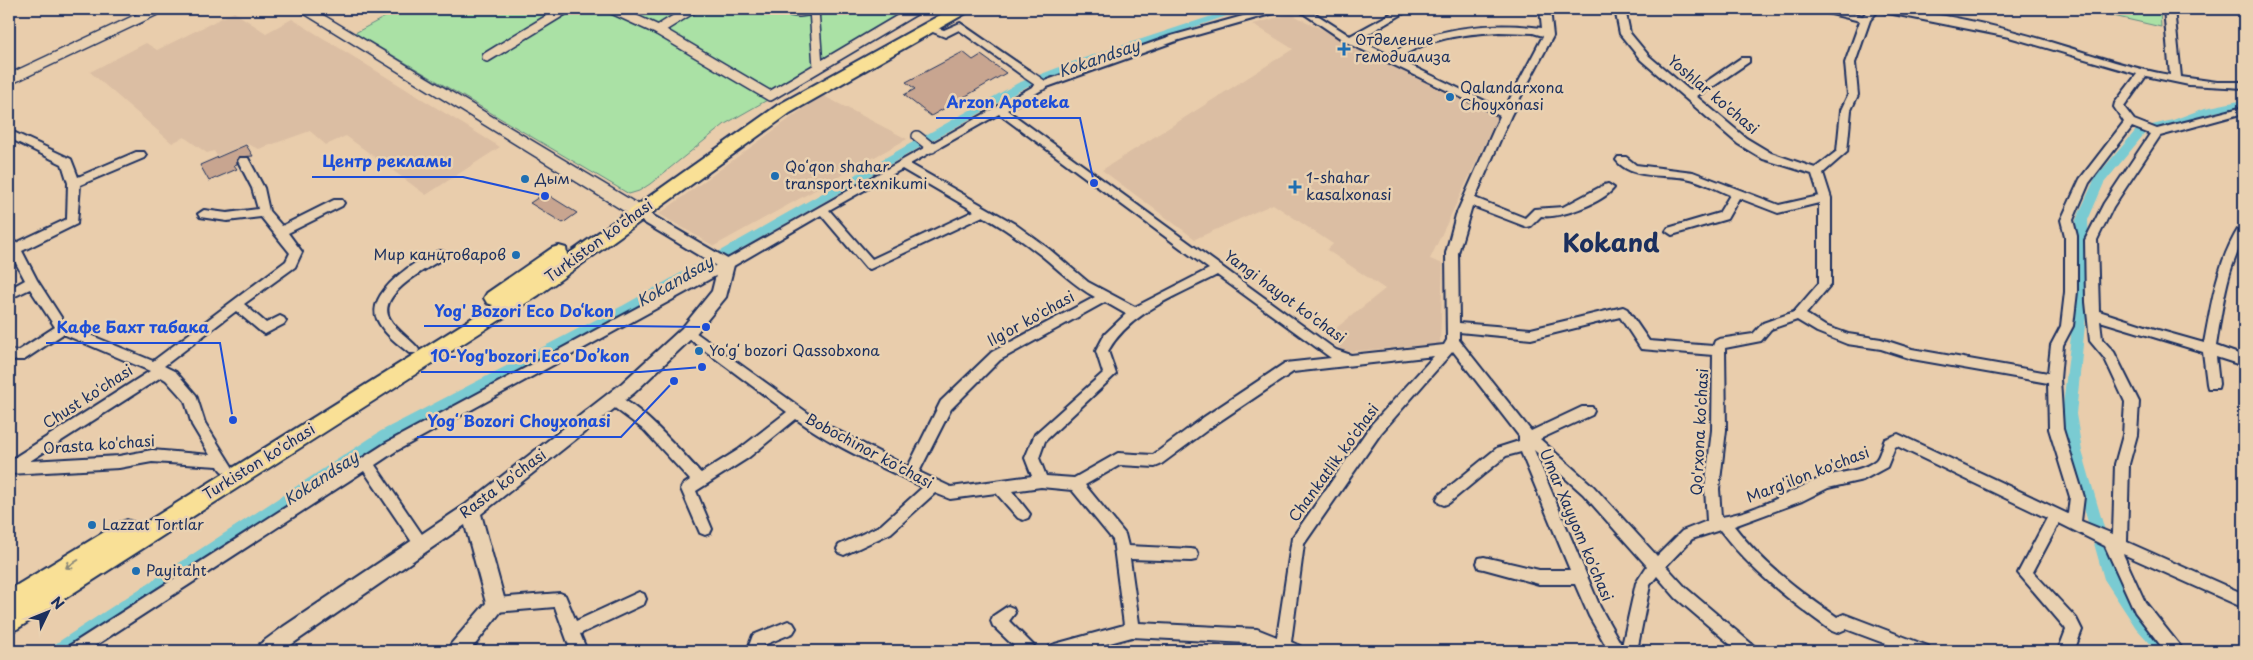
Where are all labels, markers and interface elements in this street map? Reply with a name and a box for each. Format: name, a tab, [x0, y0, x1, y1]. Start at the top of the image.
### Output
place label: Отделение гемодиализа	[1355, 27, 1451, 67]
water label: Kokandsay	[1055, 31, 1144, 82]
marker: Отделение гемодиализа	[1337, 42, 1351, 56]
street label: Yoshlar ko'chasi	[1663, 49, 1765, 139]
place label: Qalandarxona Choyxonasi	[1460, 75, 1563, 115]
callout: Arzon Apoteka	[936, 87, 1080, 118]
text: Arzon Apoteka	[946, 89, 1070, 113]
marker: Qalandarxona Choyxonasi	[1444, 91, 1456, 103]
callout: Центр рекламы	[312, 146, 463, 177]
text: Центр рекламы	[322, 148, 452, 172]
place label: Qoʻqon shahar transport texnikumi	[785, 154, 928, 194]
place label: 1-shahar kasalxonasi	[1306, 165, 1392, 205]
place label: Дым	[534, 166, 570, 189]
marker: Qoʻqon shahar transport texnikumi	[769, 170, 781, 182]
marker: Дым	[519, 173, 531, 185]
marker: 1-shahar kasalxonasi	[1288, 180, 1302, 194]
street label: Turkiston ko'chasi	[539, 193, 657, 287]
district label: Kokand	[1562, 223, 1660, 261]
place label: Мир канцтоваров	[374, 242, 506, 265]
street label: Yangi hayot ko'chasi	[1220, 244, 1352, 348]
water label: Kokandsay	[632, 248, 719, 312]
marker: Мир канцтоваров	[510, 249, 522, 261]
street label: Ilg'or ko'chasi	[982, 284, 1078, 351]
callout: Yog' Bozori Eco Do‘kon	[424, 295, 624, 326]
text: Yog' Bozori Eco Do‘kon	[434, 298, 614, 322]
callout: Кафе Бахт табака	[46, 312, 220, 343]
text: Кафе Бахт табака	[57, 314, 209, 338]
place label: Yoʻgʻ bozori Qassobxona	[709, 338, 880, 361]
callout: 10-Yog'bozori Eco Do’kon	[421, 341, 640, 372]
text: 10-Yog'bozori Eco Do’kon	[430, 343, 630, 367]
marker: Yoʻgʻ bozori Qassobxona	[693, 345, 705, 357]
street label: Chust ko'chasi	[38, 358, 137, 434]
street label: Qo'rxona ko'chasi	[1684, 368, 1713, 496]
street label: Chankatlik ko'chasi	[1282, 398, 1384, 526]
callout: Yogʻ Bozori Choyxonasi	[417, 406, 621, 437]
street label: Bobochinor ko'chasi	[801, 406, 938, 493]
text: Yogʻ Bozori Choyxonasi	[427, 408, 611, 432]
street label: Turkiston ko'chasi	[197, 417, 319, 505]
street label: Orasta ko'chasi	[42, 428, 156, 459]
street label: Marg'ilon ko'chasi	[1743, 440, 1872, 508]
street label: Rasta ko'chasi	[454, 442, 550, 523]
water label: Kokandsay	[278, 443, 364, 510]
street label: Umar Xayyom ko'chasi	[1535, 444, 1620, 604]
place label: Lazzat Tortlar	[102, 512, 204, 535]
marker: Lazzat Tortlar	[86, 519, 98, 531]
place label: Payitaht	[146, 558, 207, 581]
one-way arrow	[66, 559, 80, 569]
marker: Payitaht	[130, 565, 142, 577]
north arrow	[22, 588, 72, 638]
text: N	[46, 592, 69, 614]

